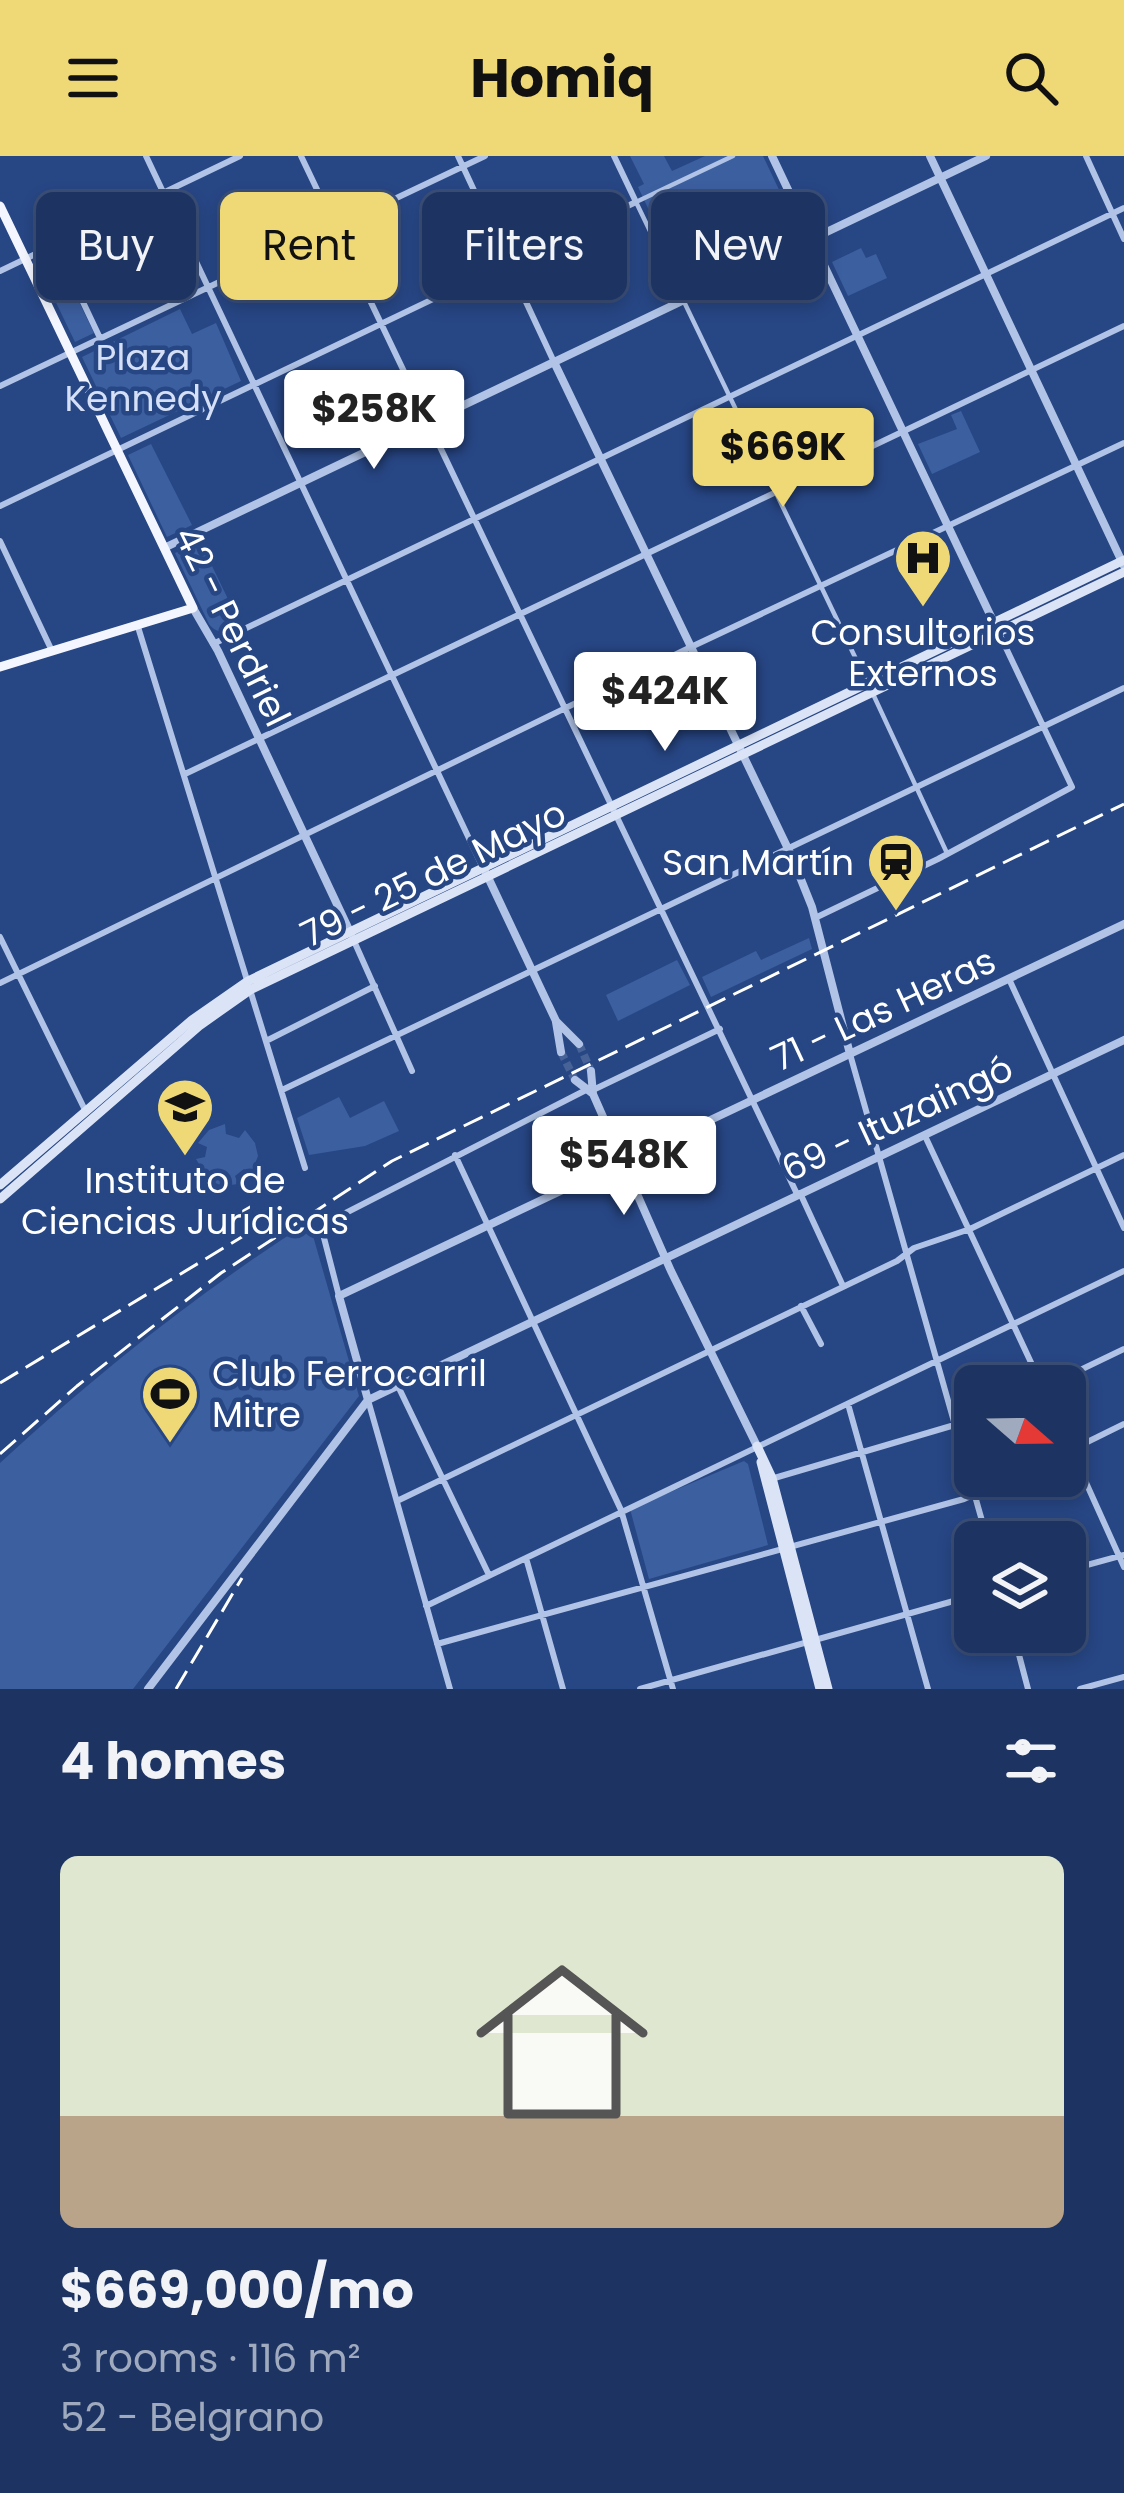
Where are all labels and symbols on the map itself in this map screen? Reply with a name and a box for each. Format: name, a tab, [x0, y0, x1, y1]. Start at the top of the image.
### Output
park label: Plaza Kennedy	[65, 332, 221, 424]
pin: $258K	[290, 370, 458, 472]
pin: $669K	[699, 408, 867, 510]
street label: 42 - Perdriel	[162, 518, 303, 735]
hospital icon: Consultorios Externos	[892, 527, 954, 609]
place label: Consultorios Externos	[811, 607, 1035, 699]
pin: $424K	[581, 652, 749, 754]
street label: 79 - 25 de Mayo	[292, 787, 574, 960]
station icon: San Martín	[865, 831, 927, 913]
place label: San Martín	[662, 837, 854, 888]
street label: 71 - Las Heras	[763, 935, 1004, 1084]
street label: 69 - Ituzaingó	[773, 1043, 1021, 1194]
school or university icon: Instituto de Ciencias Jurídicas	[154, 1076, 216, 1158]
pin: $548K	[540, 1116, 708, 1218]
place label: Instituto de Ciencias Jurídicas	[21, 1155, 349, 1247]
place label: Club Ferrocarril Mitre	[212, 1348, 487, 1440]
sports icon: Club Ferrocarril Mitre	[139, 1363, 201, 1445]
north arrow	[954, 1365, 1086, 1497]

